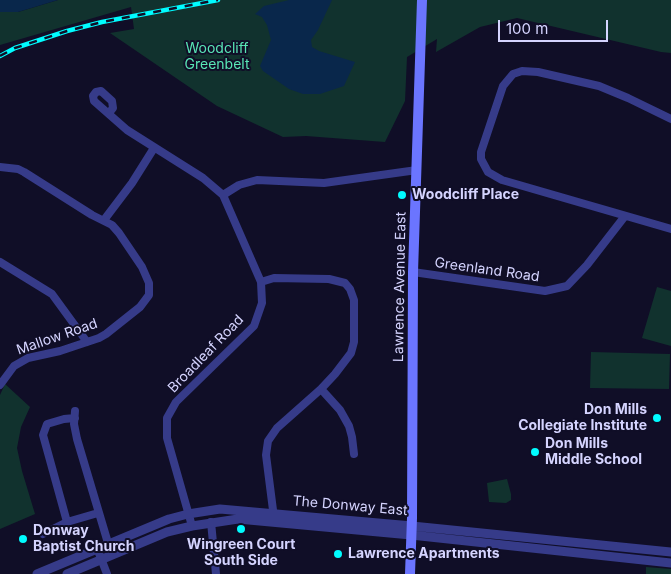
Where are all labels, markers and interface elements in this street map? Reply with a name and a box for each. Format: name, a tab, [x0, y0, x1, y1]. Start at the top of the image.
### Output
scale bar	[501, 10, 611, 42]
text: 100 m	[506, 19, 548, 38]
park label: Woodcliff Greenbelt	[185, 41, 249, 74]
place label: Woodcliff Place	[412, 187, 519, 203]
marker: Woodcliff Place	[396, 189, 408, 201]
street label: Lawrence Avenue East	[390, 212, 410, 362]
street label: Greenland Road	[433, 254, 541, 286]
street label: Broadleaf Road	[165, 312, 247, 396]
street label: Mallow Road	[14, 315, 100, 359]
place label: Don Mills Collegiate Institute	[518, 402, 647, 434]
marker: Don Mills Collegiate Institute	[651, 412, 663, 424]
place label: Don Mills Middle School	[545, 436, 642, 468]
marker: Don Mills Middle School	[529, 446, 541, 458]
street label: The Donway East	[292, 493, 408, 519]
place label: Donway Baptist Church	[33, 523, 135, 556]
marker: Wingreen Court South Side	[235, 523, 247, 535]
marker: Donway Baptist Church	[17, 533, 29, 545]
place label: Wingreen Court South Side	[187, 537, 295, 570]
place label: Lawrence Apartments	[348, 546, 500, 562]
marker: Lawrence Apartments	[332, 548, 344, 560]

